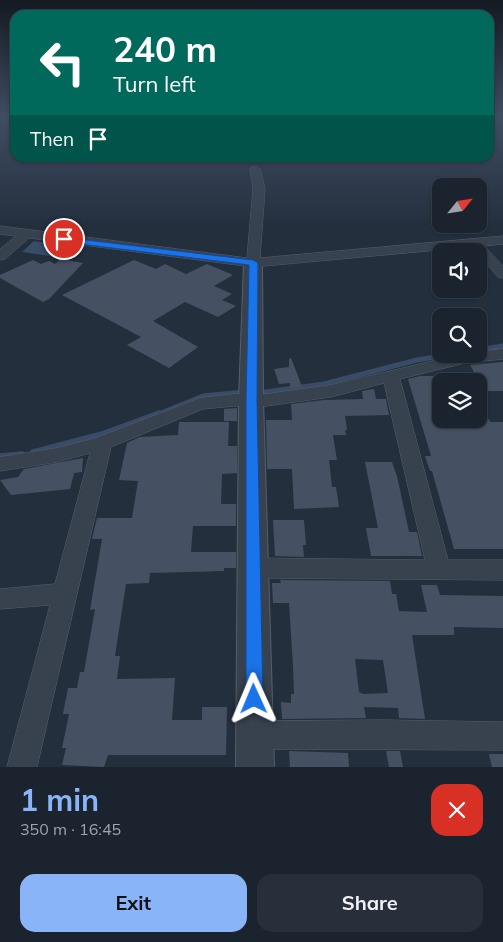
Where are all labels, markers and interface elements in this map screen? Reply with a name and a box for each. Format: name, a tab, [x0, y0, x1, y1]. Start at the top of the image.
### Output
text: 240 m	[113, 27, 217, 71]
icon: left	[30, 30, 95, 95]
text: Turn left	[113, 70, 196, 98]
icon: arrive	[84, 125, 112, 153]
text: Then	[30, 127, 74, 151]
north arrow	[432, 178, 488, 232]
map controls	[432, 178, 487, 428]
pin	[43, 218, 85, 260]
icon: arrive	[50, 225, 78, 253]
button: sound	[432, 243, 487, 298]
button: search	[432, 308, 487, 363]
button: layers	[432, 373, 487, 428]
position arrow	[227, 672, 279, 724]
text: 1 min	[20, 781, 99, 819]
button: close	[431, 784, 483, 836]
text: 350 m · 16:45	[20, 819, 121, 839]
button: Exit	[20, 874, 247, 932]
button: Share	[257, 874, 483, 932]

